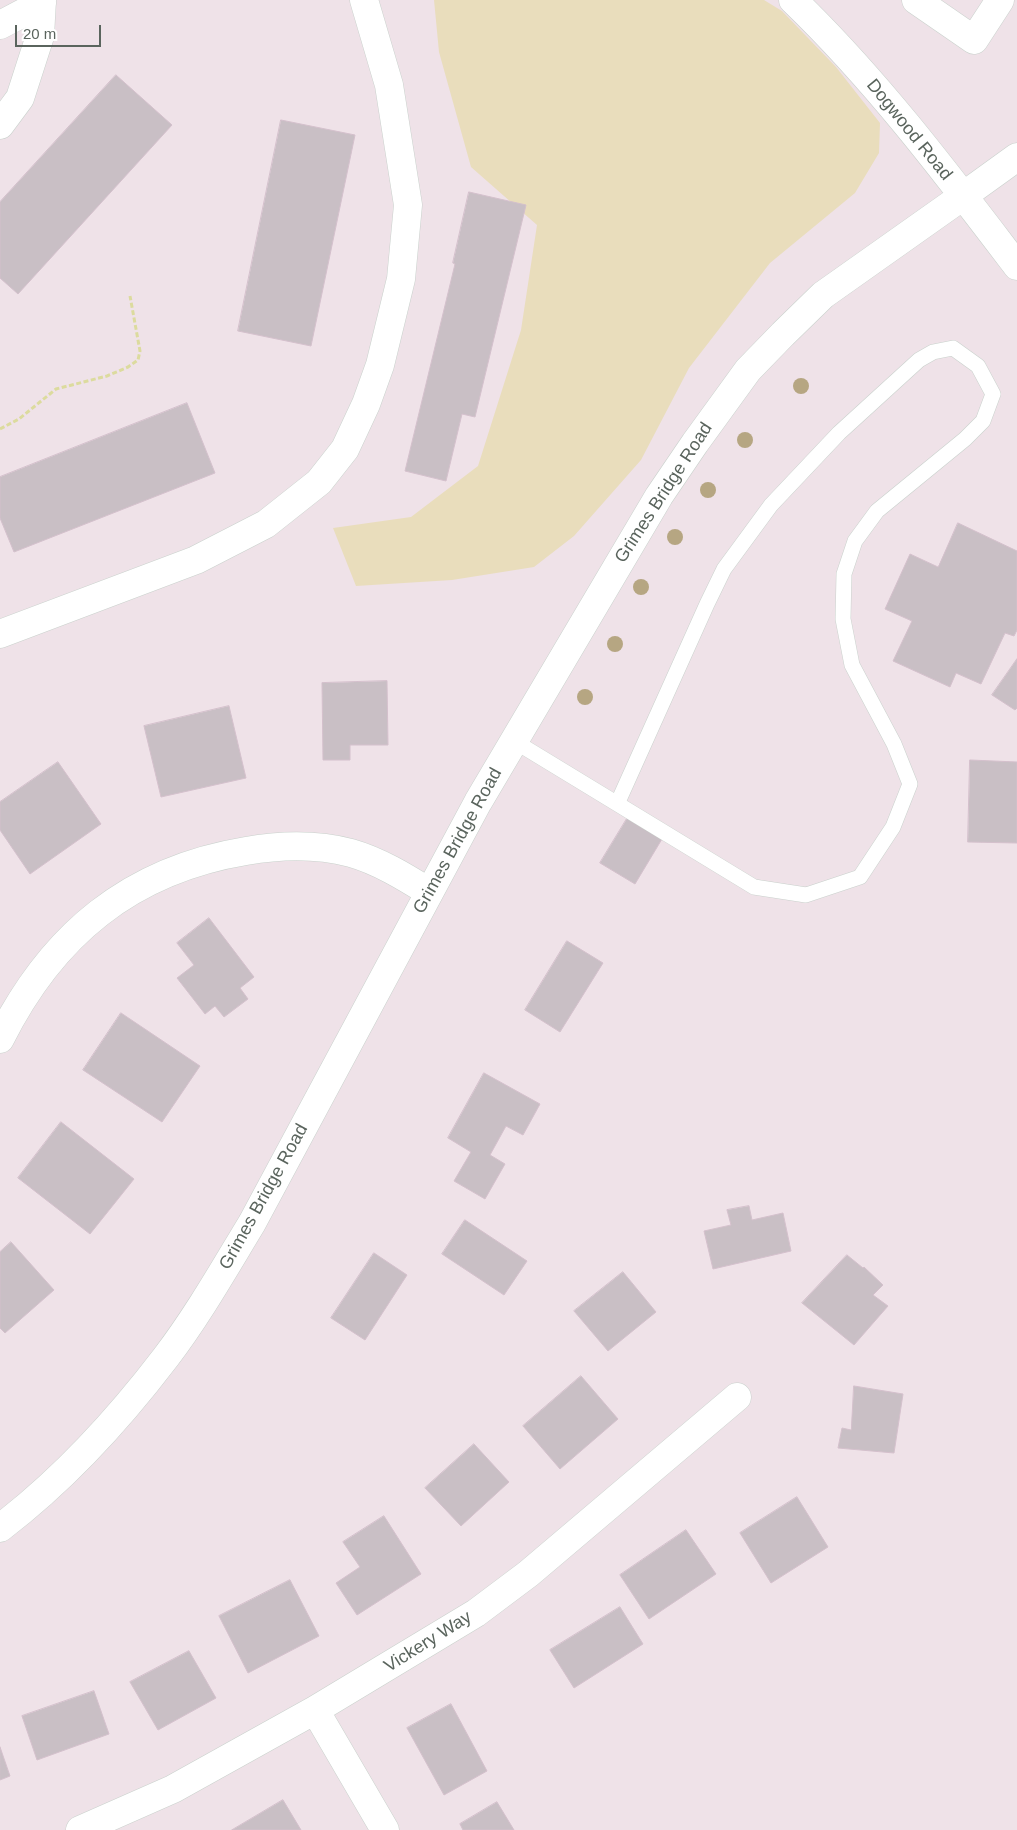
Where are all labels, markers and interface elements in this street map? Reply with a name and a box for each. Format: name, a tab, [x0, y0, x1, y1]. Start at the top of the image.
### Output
scale bar	[18, 15, 104, 47]
text: 20 m	[23, 25, 56, 42]
street label: Dogwood Road	[862, 75, 956, 185]
street label: Grimes Bridge Road	[611, 419, 717, 567]
street label: Grimes Bridge Road	[409, 764, 507, 918]
street label: Grimes Bridge Road	[215, 1120, 313, 1274]
street label: Vickery Way	[380, 1607, 476, 1677]

